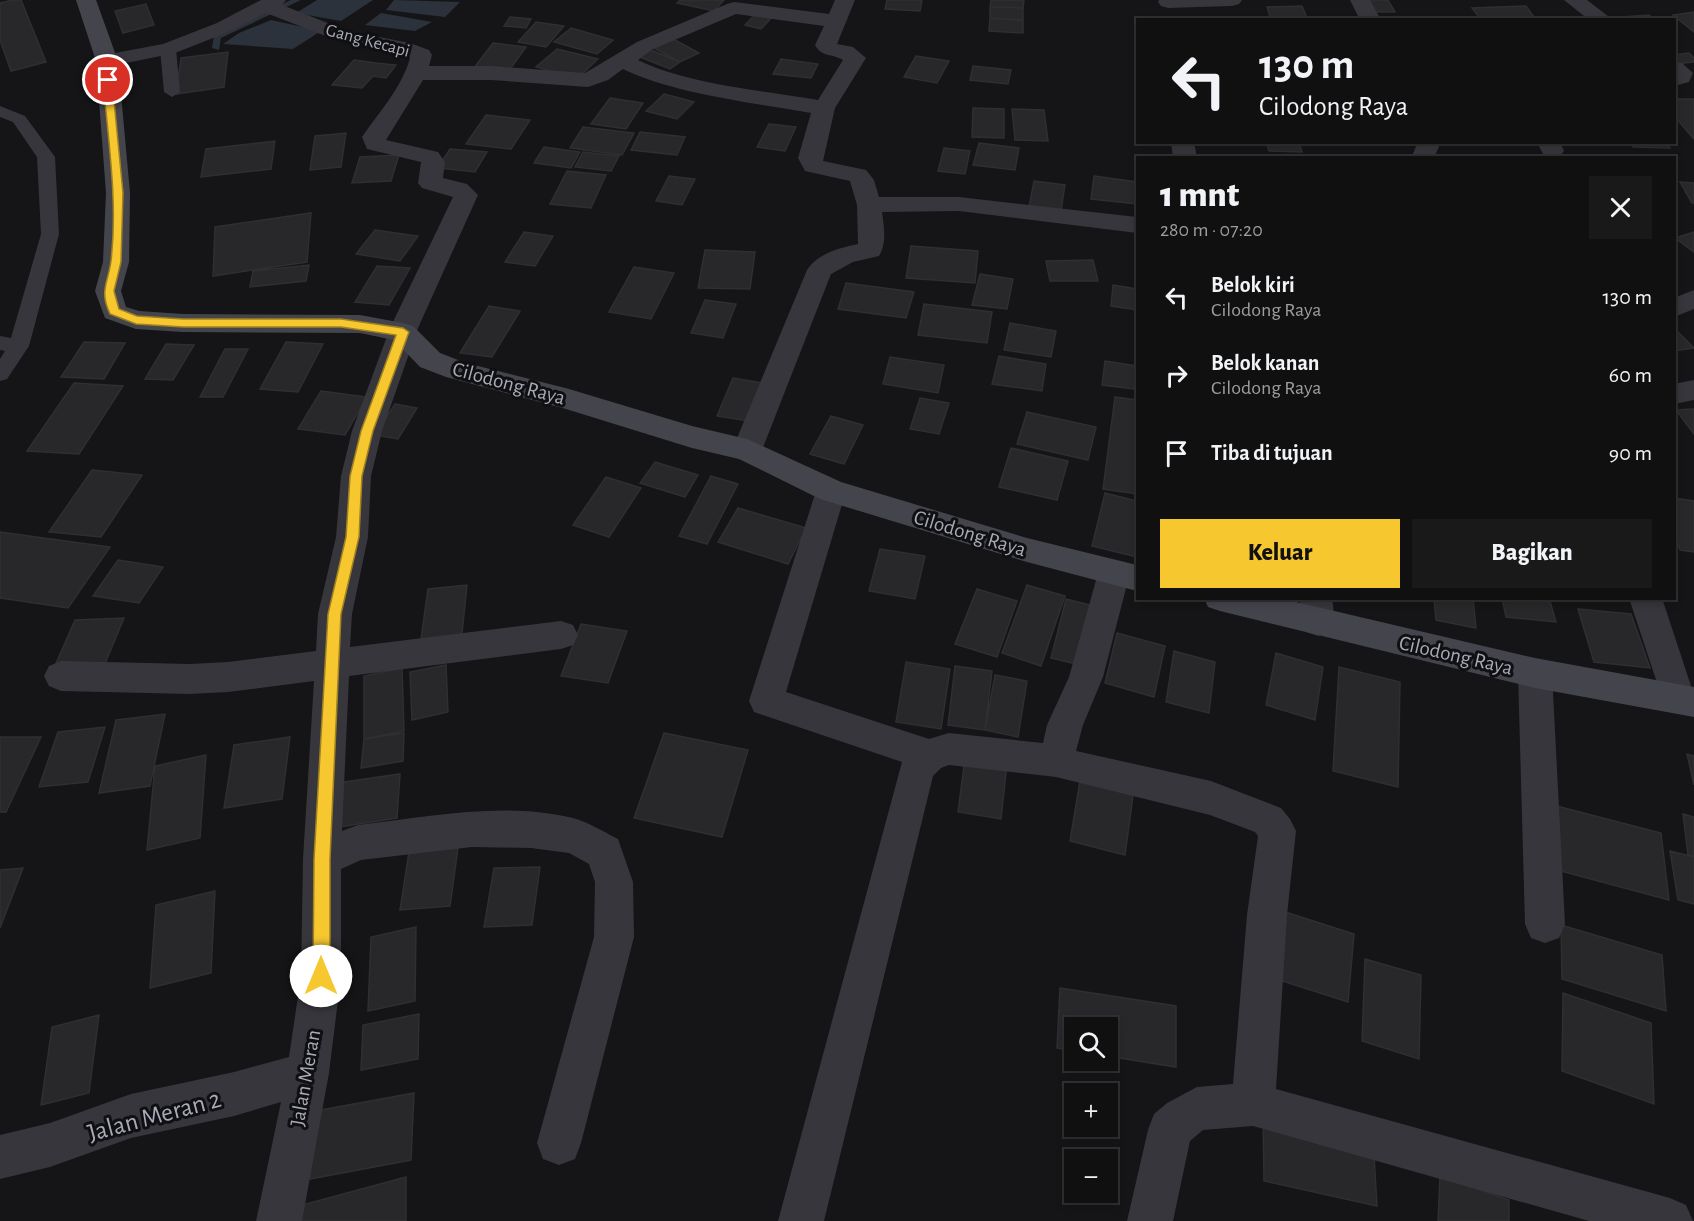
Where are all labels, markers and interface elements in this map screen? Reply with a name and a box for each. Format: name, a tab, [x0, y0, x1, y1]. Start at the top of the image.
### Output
street label: Gang Kecapi	[324, 21, 412, 61]
icon: left	[1160, 42, 1238, 120]
text: 130 m	[1259, 44, 1354, 86]
pin	[82, 54, 133, 105]
icon: arrive	[91, 63, 124, 96]
text: Cilodong Raya	[1259, 93, 1408, 120]
button: close	[1589, 176, 1652, 239]
text: 1 mnt	[1160, 177, 1239, 213]
text: 280 m · 07:20	[1160, 220, 1263, 240]
text: Belok kiri	[1211, 274, 1295, 296]
icon: left	[1160, 281, 1193, 314]
text: 130 m	[1603, 286, 1652, 308]
text: Cilodong Raya	[1211, 300, 1321, 320]
text: Belok kanan	[1211, 352, 1319, 374]
street label: Cilodong Raya	[450, 358, 568, 409]
icon: right	[1160, 359, 1193, 392]
text: 60 m	[1609, 364, 1652, 386]
text: Cilodong Raya	[1211, 378, 1321, 398]
icon: arrive	[1160, 437, 1193, 470]
text: Tiba di tujuan	[1211, 442, 1333, 464]
text: 90 m	[1609, 442, 1652, 464]
street label: Cilodong Raya	[911, 506, 1029, 561]
button: Keluar	[1160, 519, 1400, 588]
button: Bagikan	[1412, 519, 1652, 588]
street label: Cilodong Raya	[1397, 632, 1515, 679]
position arrow	[289, 944, 353, 1008]
map controls	[1064, 1017, 1118, 1203]
button: search	[1064, 1017, 1118, 1071]
street label: Jalan Meran	[287, 1028, 324, 1128]
button: +	[1064, 1083, 1118, 1137]
street label: Jalan Meran 2	[85, 1086, 224, 1146]
button: −	[1064, 1149, 1118, 1203]

